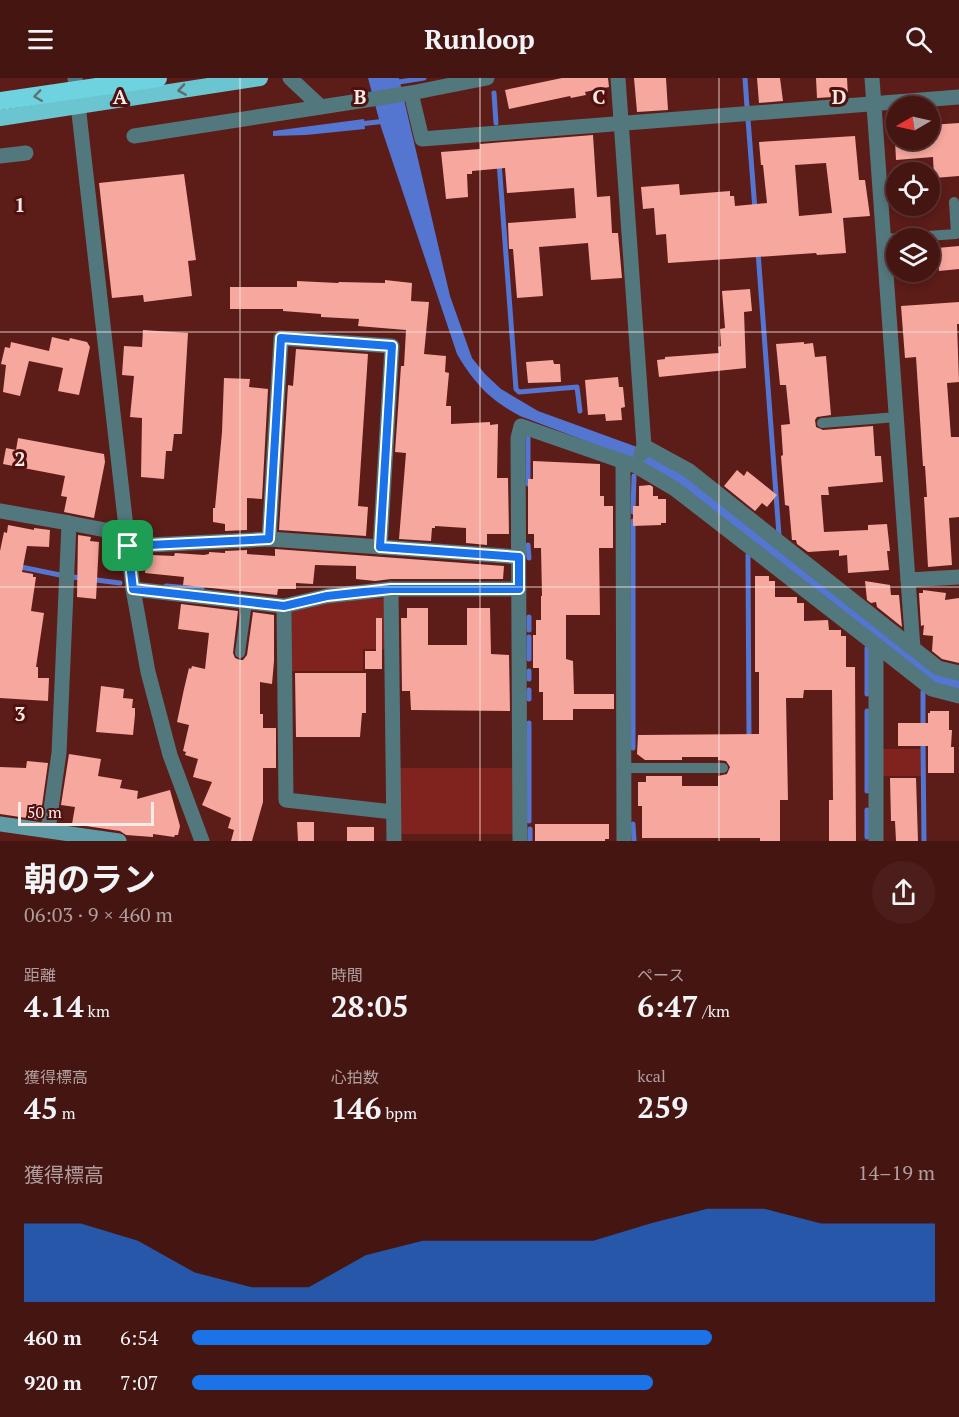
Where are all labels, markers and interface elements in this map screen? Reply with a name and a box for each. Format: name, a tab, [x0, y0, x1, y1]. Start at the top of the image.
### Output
text: Runloop	[424, 21, 535, 57]
icon: menu	[24, 23, 57, 56]
icon: search	[902, 23, 935, 56]
text: A	[113, 83, 128, 110]
text: B	[354, 83, 367, 110]
text: C	[592, 83, 606, 110]
text: D	[832, 83, 846, 110]
one-way arrow	[177, 84, 186, 96]
one-way arrow	[33, 89, 42, 101]
north arrow	[886, 96, 940, 150]
map controls	[886, 96, 940, 282]
button: locate	[886, 162, 940, 216]
text: 1	[14, 191, 26, 218]
button: layers	[886, 228, 940, 282]
text: 2	[14, 445, 26, 472]
pin	[102, 520, 153, 571]
icon: arrive	[111, 529, 144, 562]
text: 3	[14, 700, 26, 727]
scale bar	[18, 799, 154, 826]
text: 50 m	[27, 801, 62, 823]
text: 朝のラン	[24, 857, 156, 900]
button: share	[872, 861, 935, 924]
text: 06:03 · 9 × 460 m	[24, 901, 173, 928]
text: 距離	[24, 964, 56, 986]
text: 時間	[331, 964, 363, 986]
text: ペース	[637, 964, 685, 986]
text: 4.14	[24, 986, 84, 1026]
text: 28:05	[331, 986, 409, 1026]
text: 6:47	[637, 986, 698, 1026]
text: km	[84, 1000, 110, 1022]
text: /km	[698, 1000, 730, 1022]
text: kcal	[637, 1065, 666, 1087]
text: 獲得標高	[24, 1066, 88, 1088]
text: 心拍数	[331, 1066, 379, 1088]
text: 259	[637, 1087, 688, 1127]
text: 45	[24, 1088, 58, 1128]
text: 146	[331, 1088, 382, 1128]
text: m	[58, 1102, 76, 1124]
text: bpm	[382, 1102, 417, 1124]
text: 14–19 m	[858, 1159, 935, 1186]
text: 獲得標高	[24, 1161, 104, 1188]
text: 460 m	[24, 1324, 82, 1351]
text: 6:54	[120, 1324, 159, 1351]
text: 920 m	[24, 1369, 82, 1396]
text: 7:07	[120, 1369, 159, 1396]

